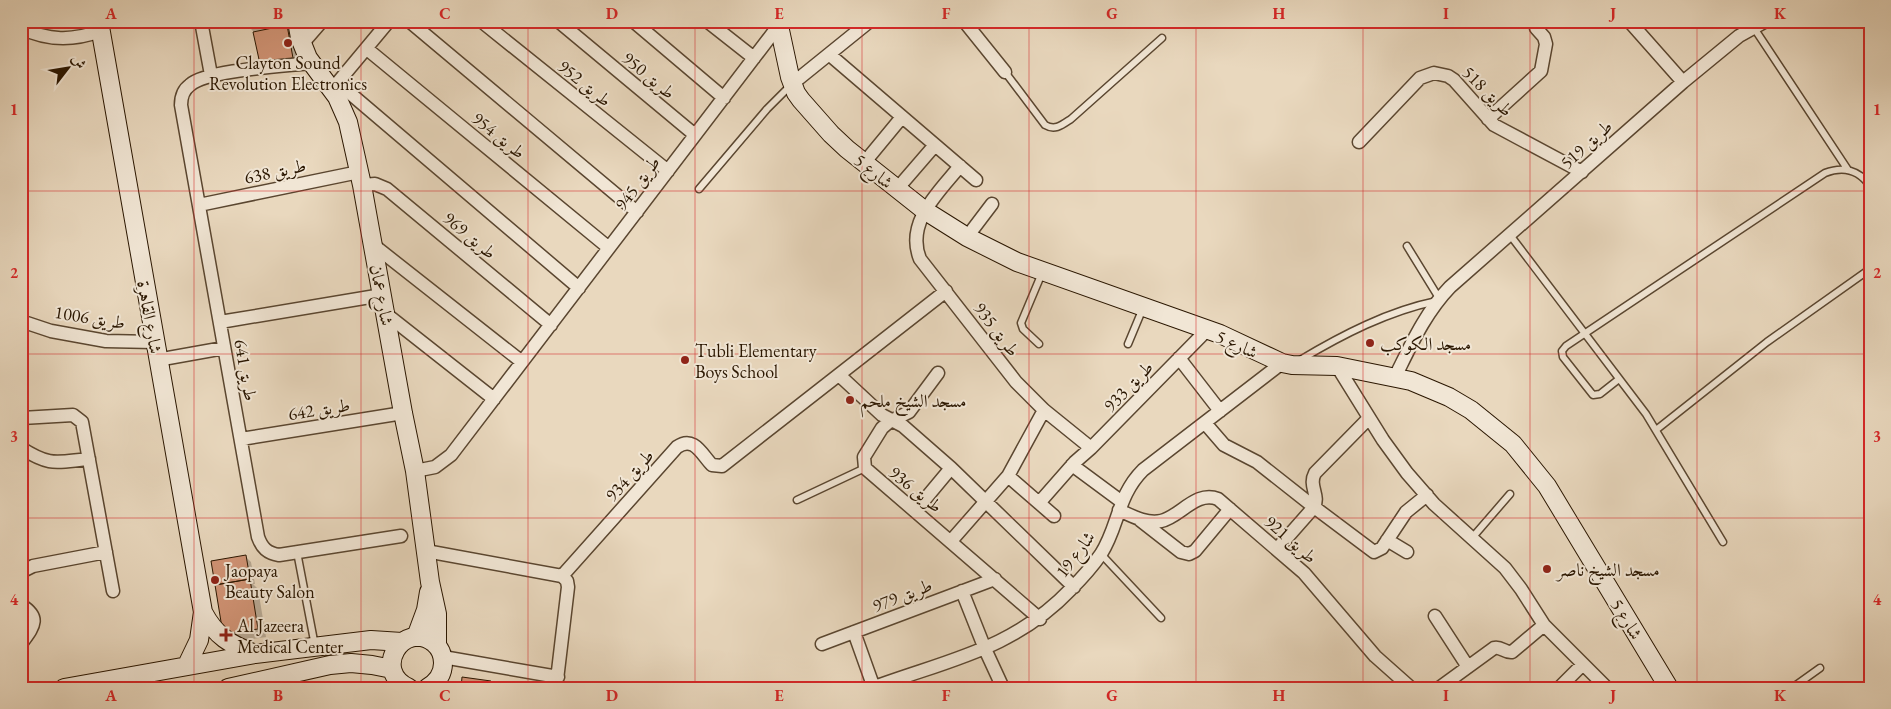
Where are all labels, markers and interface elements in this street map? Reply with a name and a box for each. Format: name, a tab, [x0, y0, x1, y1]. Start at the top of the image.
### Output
text: A	[104, 3, 117, 24]
text: B	[273, 3, 283, 24]
text: C	[439, 3, 451, 24]
text: D	[606, 3, 618, 24]
text: E	[774, 3, 784, 24]
text: F	[942, 3, 951, 24]
text: G	[1106, 3, 1118, 24]
text: H	[1273, 3, 1286, 24]
text: I	[1443, 3, 1449, 24]
text: J	[1608, 3, 1616, 24]
text: K	[1774, 3, 1787, 24]
marker: Clayton Sound Revolution Electronics	[282, 37, 294, 49]
north arrow	[42, 42, 92, 92]
street label: طريق 950	[617, 46, 680, 105]
text: ش	[68, 51, 90, 72]
place label: Clayton Sound Revolution Electronics	[209, 51, 367, 95]
street label: طريق 952	[553, 54, 617, 112]
street label: طريق 518	[1457, 61, 1518, 122]
text: 1	[10, 99, 18, 120]
text: 1	[1873, 99, 1881, 120]
street label: طريق 954	[467, 106, 531, 164]
street label: طريق 519	[1555, 115, 1618, 174]
street label: شارع 5	[847, 148, 898, 197]
street label: طريق 945	[609, 151, 666, 215]
street label: طريق 638	[242, 153, 308, 190]
street label: طريق 969	[438, 206, 501, 265]
text: 2	[10, 262, 19, 283]
street label: شارع عمان	[361, 262, 399, 328]
text: 2	[1873, 262, 1882, 283]
street label: شارع القاهرة	[128, 279, 168, 356]
street label: طريق 935	[968, 297, 1025, 361]
street label: طريق 1006	[53, 300, 127, 335]
street label: شارع 5	[1211, 324, 1262, 367]
place label: مسجد الكوكب	[1380, 332, 1471, 356]
street label: طريق 641	[228, 337, 263, 403]
marker: مسجد الكوكب	[1364, 337, 1376, 349]
place label: Tubli Elementary Boys School	[695, 339, 817, 383]
marker: Tubli Elementary Boys School	[679, 354, 691, 366]
street label: طريق 933	[1098, 356, 1159, 417]
place label: مسجد الشيخ ملحم	[860, 389, 967, 418]
street label: طريق 642	[286, 393, 352, 426]
marker: مسجد الشيخ ملحم	[844, 394, 856, 406]
text: 3	[10, 426, 18, 447]
text: 3	[1873, 426, 1881, 447]
street label: طريق 934	[600, 444, 659, 507]
street label: طريق 936	[884, 460, 948, 518]
street label: طريق 921	[1259, 510, 1322, 569]
street label: شارع 19	[1050, 526, 1103, 584]
place label: مسجد الشيخ ناصر	[1555, 558, 1660, 586]
place label: Jaopaya Beauty Salon	[223, 559, 315, 603]
marker: مسجد الشيخ ناصر	[1541, 563, 1553, 575]
street label: طريق 979	[869, 573, 936, 618]
marker: Jaopaya Beauty Salon	[209, 574, 221, 586]
text: 4	[10, 589, 19, 610]
text: 4	[1873, 589, 1882, 610]
street label: شارع 5	[1603, 594, 1648, 646]
place label: Al Jazeera Medical Center	[236, 614, 343, 658]
marker: Al Jazeera Medical Center	[219, 628, 233, 642]
text: A	[104, 685, 117, 706]
text: B	[273, 685, 283, 706]
text: C	[439, 685, 451, 706]
text: D	[606, 685, 618, 706]
text: E	[774, 685, 784, 706]
text: F	[942, 685, 951, 706]
text: G	[1106, 685, 1118, 706]
text: H	[1273, 685, 1286, 706]
text: I	[1443, 685, 1449, 706]
text: J	[1608, 685, 1616, 706]
text: K	[1774, 685, 1787, 706]

